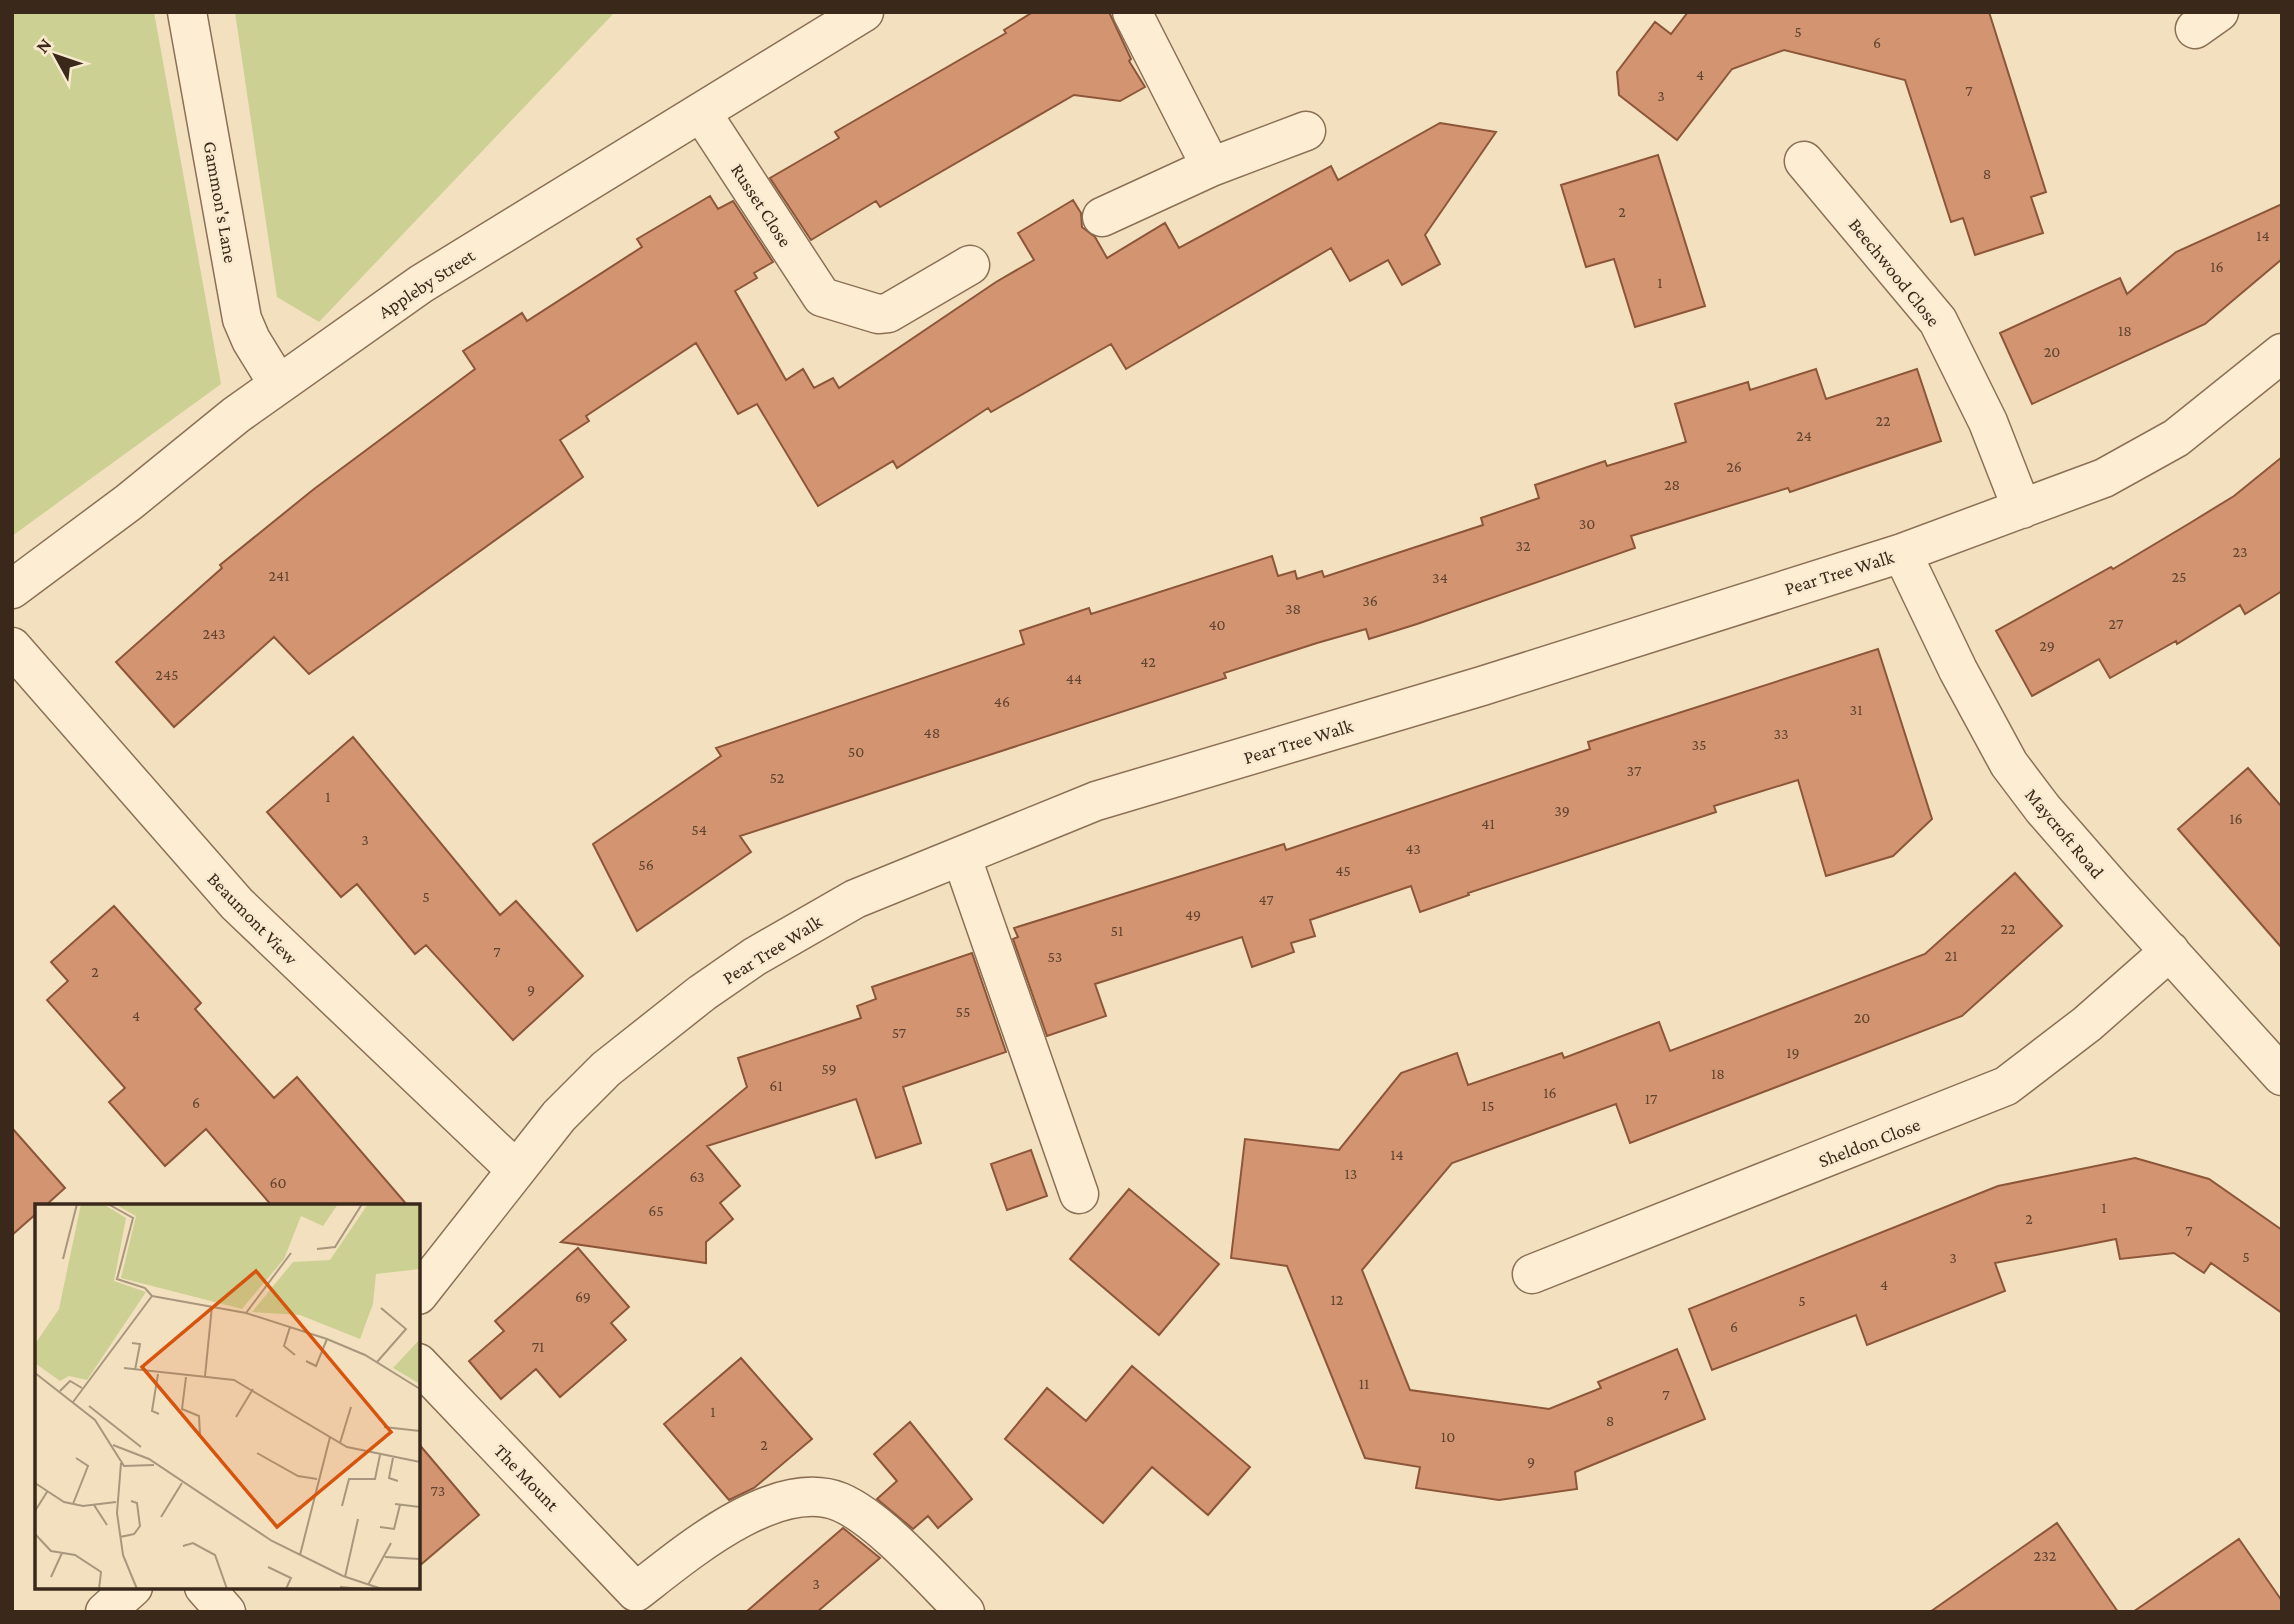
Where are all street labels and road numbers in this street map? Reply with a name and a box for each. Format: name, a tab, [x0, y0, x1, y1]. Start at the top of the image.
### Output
street label: Gammon's Lane	[199, 140, 242, 265]
street label: Russet Close	[727, 160, 796, 251]
street label: Beechwood Close	[1845, 214, 1945, 330]
street label: Appleby Street	[374, 244, 479, 322]
street label: Pear Tree Walk	[1782, 546, 1897, 599]
street label: Pear Tree Walk	[1241, 715, 1356, 768]
street label: Maycroft Road	[2021, 784, 2108, 882]
street label: Beaumont View	[203, 868, 302, 969]
street label: Pear Tree Walk	[719, 910, 827, 988]
street label: Sheldon Close	[1815, 1113, 1923, 1171]
street label: The Mount	[490, 1440, 564, 1515]

